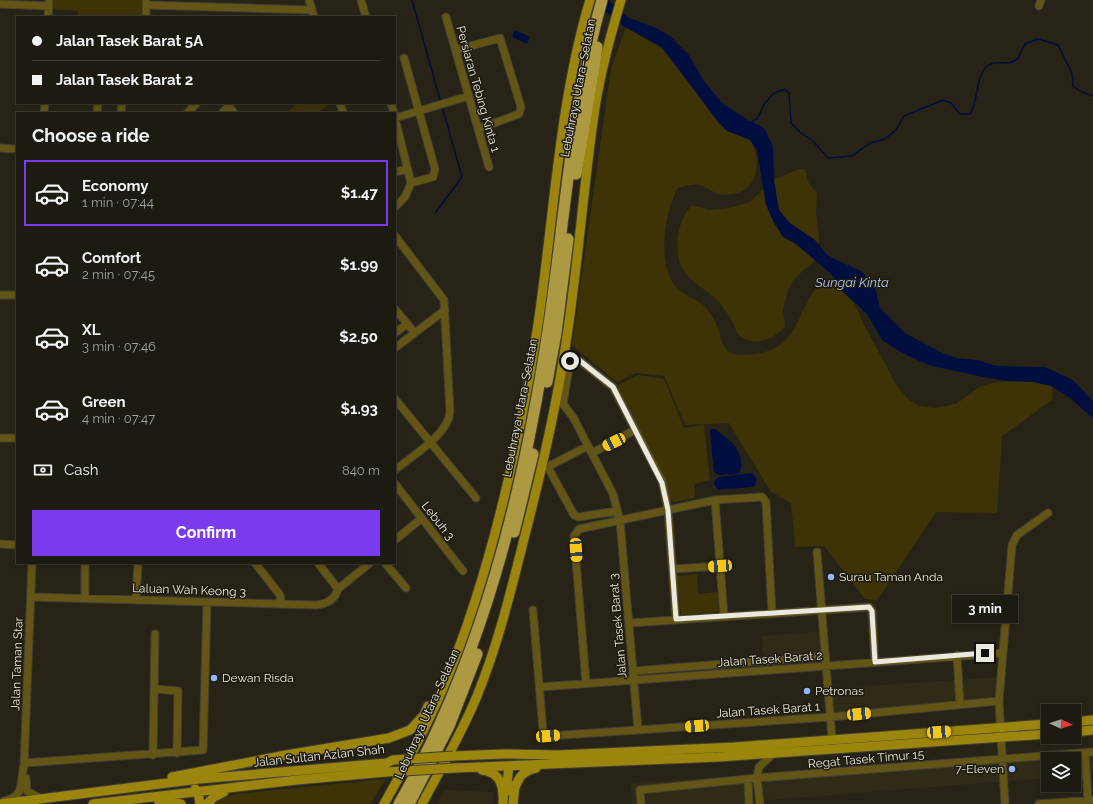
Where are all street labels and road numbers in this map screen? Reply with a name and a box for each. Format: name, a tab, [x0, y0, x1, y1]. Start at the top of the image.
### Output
street label: Lebuhraya Utara–Selatan	[558, 18, 598, 158]
street label: Persiaran Tebing Kinta 1	[453, 24, 503, 154]
street label: Lebuhraya Utara–Selatan	[500, 338, 540, 478]
street label: Lebuh 3	[419, 499, 457, 543]
street label: Jalan Tasek Barat 3	[606, 573, 630, 679]
street label: Laluan Wah Keong 3	[132, 581, 246, 599]
street label: Jalan Taman Star	[8, 616, 26, 711]
street label: Lebuhraya Utara–Selatan	[392, 647, 462, 781]
street label: Jalan Tasek Barat 2	[717, 648, 823, 670]
street label: Jalan Tasek Barat 1	[716, 699, 820, 721]
street label: Jalan Sultan Azlan Shah	[253, 742, 385, 770]
street label: Regat Tasek Timur 15	[807, 747, 925, 771]

